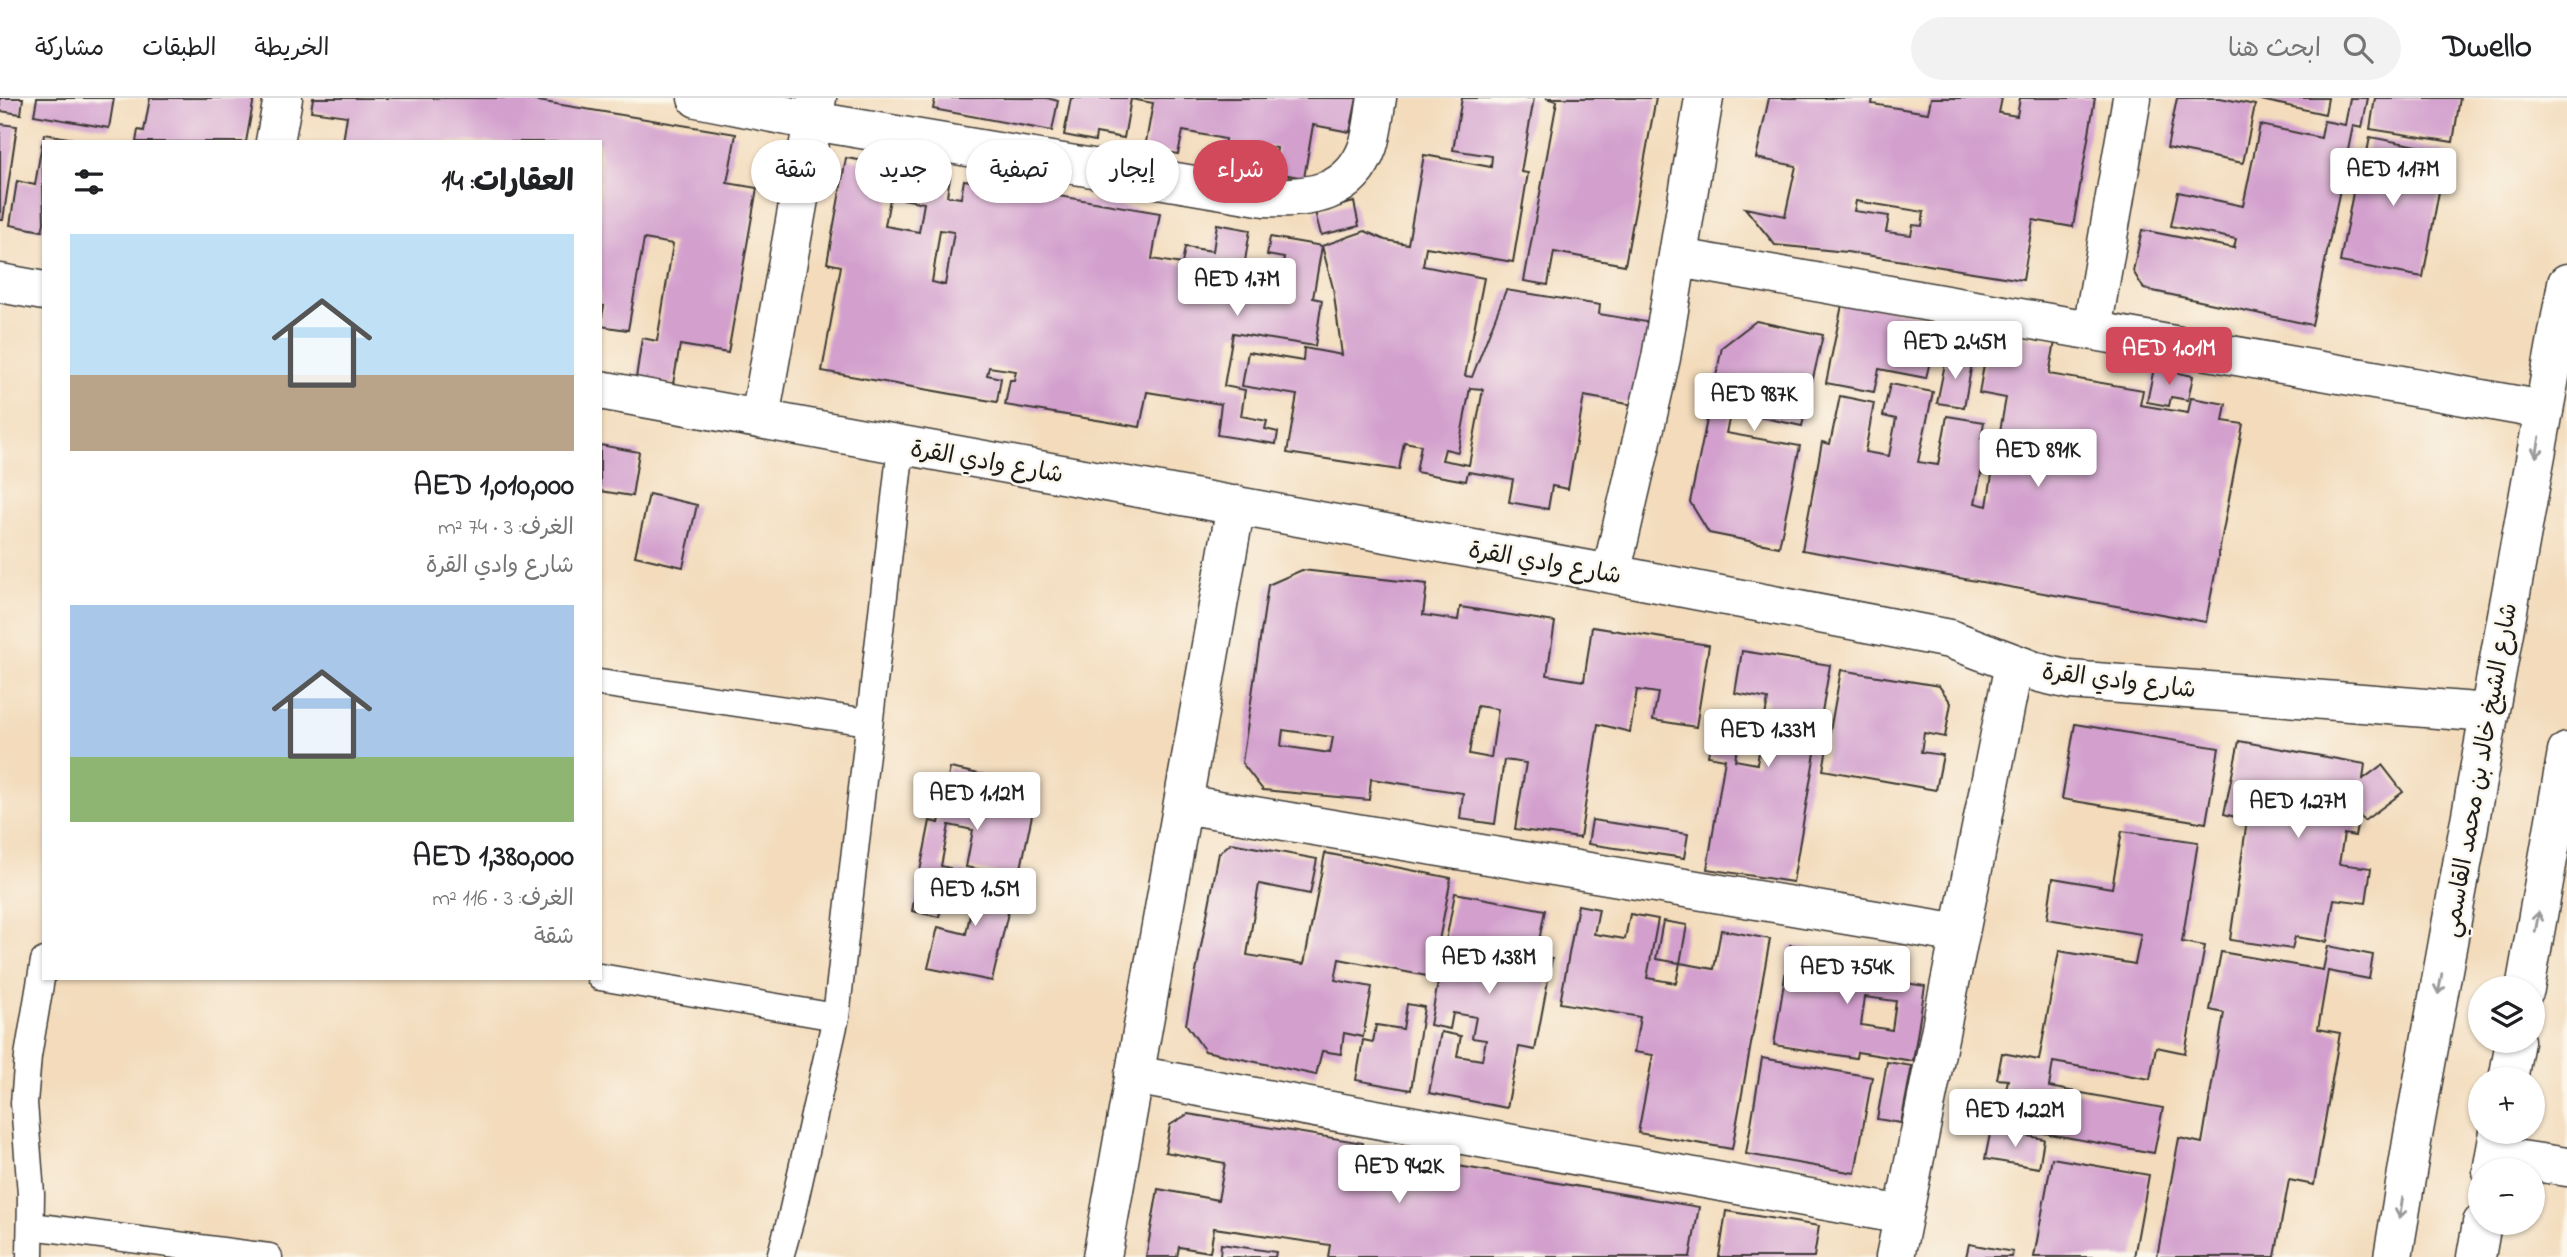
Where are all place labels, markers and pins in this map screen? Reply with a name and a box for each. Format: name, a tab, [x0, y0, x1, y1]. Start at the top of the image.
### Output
pin: AED 1.17M	[2313, 148, 2473, 208]
pin: AED 1.7M	[1165, 258, 1309, 318]
pin: AED 2.45M	[1875, 322, 2035, 381]
pin: AED 1.01M	[2089, 328, 2249, 387]
pin: AED 987K	[1682, 374, 1826, 433]
pin: AED 891K	[1966, 430, 2110, 489]
pin: AED 1.33M	[1688, 710, 1848, 769]
pin: AED 1.12M	[897, 772, 1057, 832]
pin: AED 1.27M	[2218, 780, 2378, 840]
pin: AED 1.5M	[903, 868, 1047, 928]
pin: AED 1.38M	[1409, 936, 1569, 996]
pin: AED 754K	[1775, 946, 1919, 1006]
pin: AED 1.22M	[1935, 1090, 2095, 1149]
pin: AED 942K	[1327, 1146, 1471, 1205]

